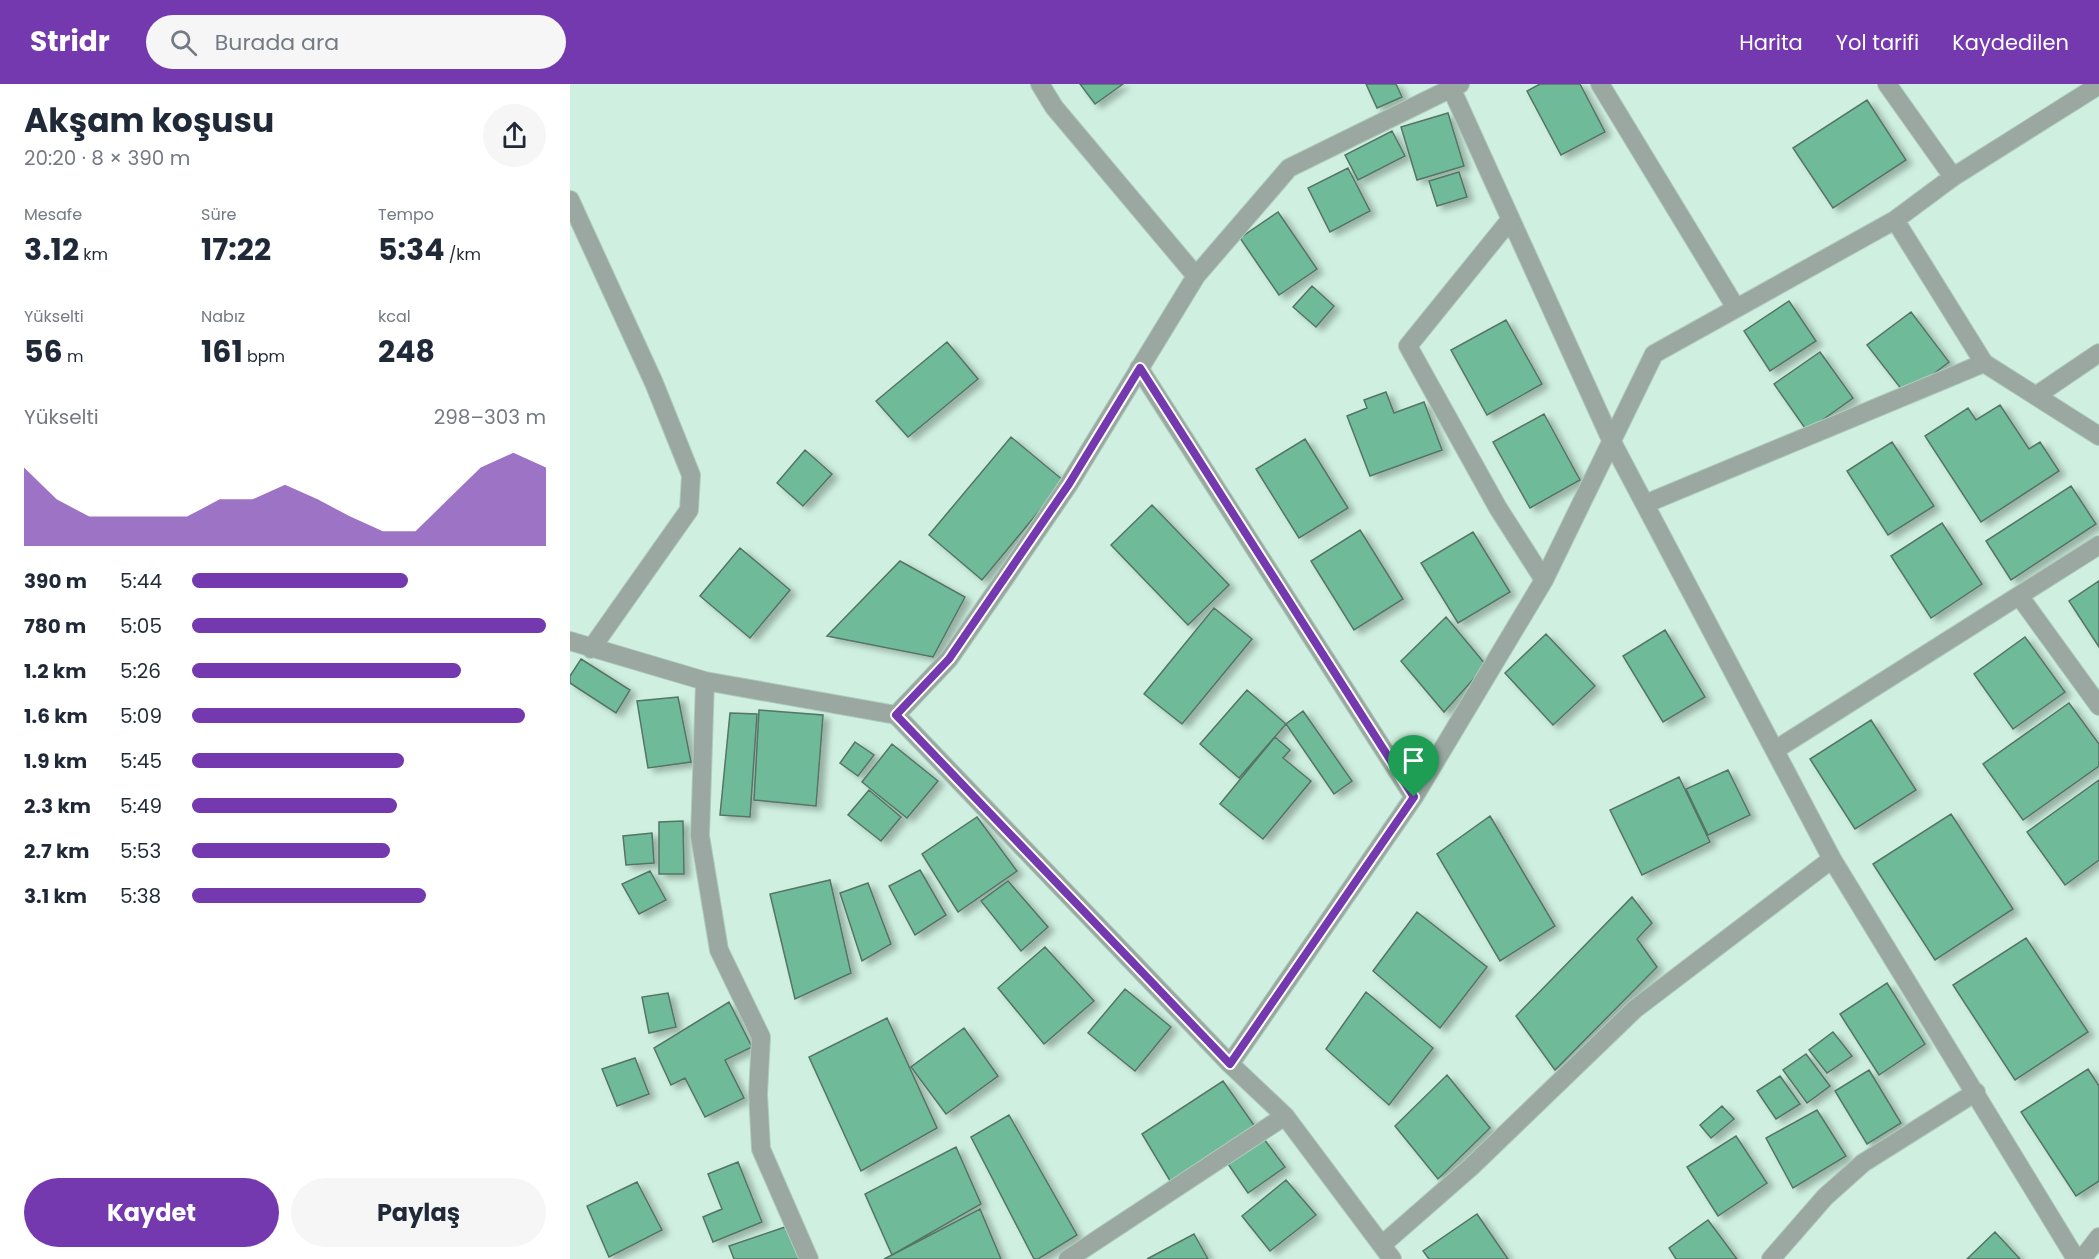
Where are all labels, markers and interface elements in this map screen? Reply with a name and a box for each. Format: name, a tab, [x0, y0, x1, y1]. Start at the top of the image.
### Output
search box	[146, 15, 566, 69]
text: Stridr	[30, 22, 110, 61]
icon: search	[167, 26, 200, 59]
text: Burada ara	[215, 27, 339, 58]
text: Harita	[1739, 28, 1803, 57]
text: Yol tarifi	[1836, 28, 1919, 57]
text: Kaydedilen	[1952, 28, 2069, 57]
text: Akşam koşusu	[24, 97, 274, 144]
button: share	[483, 104, 546, 167]
text: 20:20 · 8 × 390 m	[24, 144, 190, 172]
text: Mesafe	[24, 203, 82, 226]
text: Süre	[201, 203, 237, 226]
text: Tempo	[378, 203, 434, 226]
text: 3.12	[24, 228, 79, 271]
text: 17:22	[201, 228, 271, 271]
text: 5:34	[378, 228, 444, 271]
text: km	[79, 243, 108, 266]
text: /km	[444, 243, 481, 266]
text: Yükselti	[24, 305, 84, 328]
text: Nabız	[201, 305, 245, 328]
text: kcal	[378, 305, 411, 328]
text: 56	[24, 330, 63, 373]
text: 161	[201, 330, 243, 373]
text: 248	[378, 330, 435, 373]
text: m	[63, 345, 83, 368]
text: bpm	[243, 345, 285, 368]
text: Yükselti	[24, 403, 99, 431]
text: 298–303 m	[434, 403, 546, 431]
text: 390 m	[24, 567, 87, 595]
text: 5:44	[120, 567, 162, 595]
text: 780 m	[24, 612, 86, 640]
text: 5:05	[120, 612, 162, 640]
text: 1.2 km	[24, 657, 86, 685]
text: 5:26	[120, 657, 161, 685]
text: 1.6 km	[24, 702, 88, 730]
text: 5:09	[120, 702, 162, 730]
pin	[1388, 735, 1439, 797]
icon: arrive	[1397, 744, 1430, 777]
text: 1.9 km	[24, 747, 87, 775]
text: 5:45	[120, 747, 162, 775]
text: 2.3 km	[24, 792, 91, 820]
text: 5:49	[120, 792, 162, 820]
text: 2.7 km	[24, 837, 90, 865]
text: 5:53	[120, 837, 161, 865]
text: 3.1 km	[24, 882, 87, 910]
text: 5:38	[120, 882, 161, 910]
button: Kaydet	[24, 1178, 279, 1247]
button: Paylaş	[291, 1178, 546, 1247]

